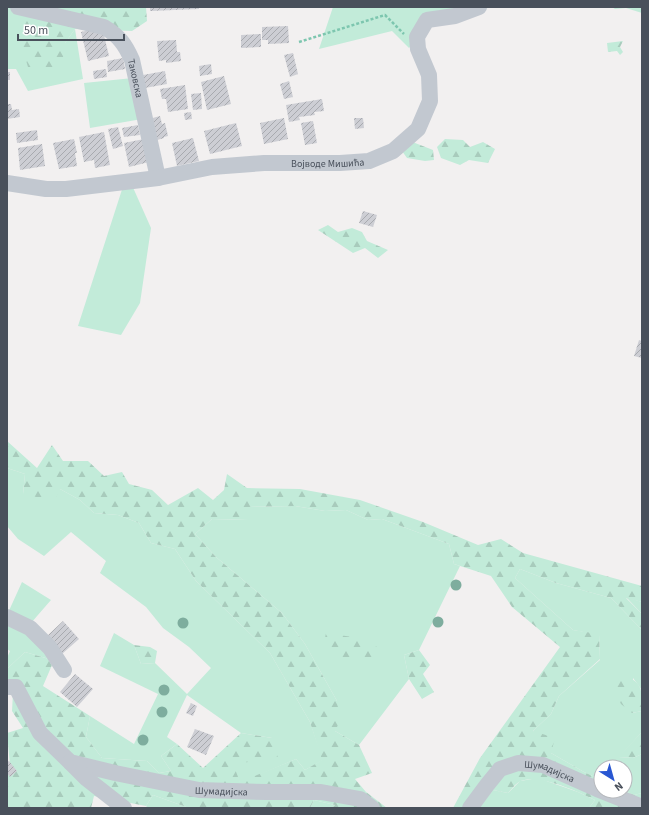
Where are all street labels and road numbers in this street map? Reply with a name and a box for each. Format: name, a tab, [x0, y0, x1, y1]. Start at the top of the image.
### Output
street label: Таковска	[124, 58, 146, 99]
street label: Војводе Мишића	[291, 155, 365, 171]
street label: Шумадијска	[524, 758, 577, 786]
street label: Шумадијска	[195, 784, 248, 799]

